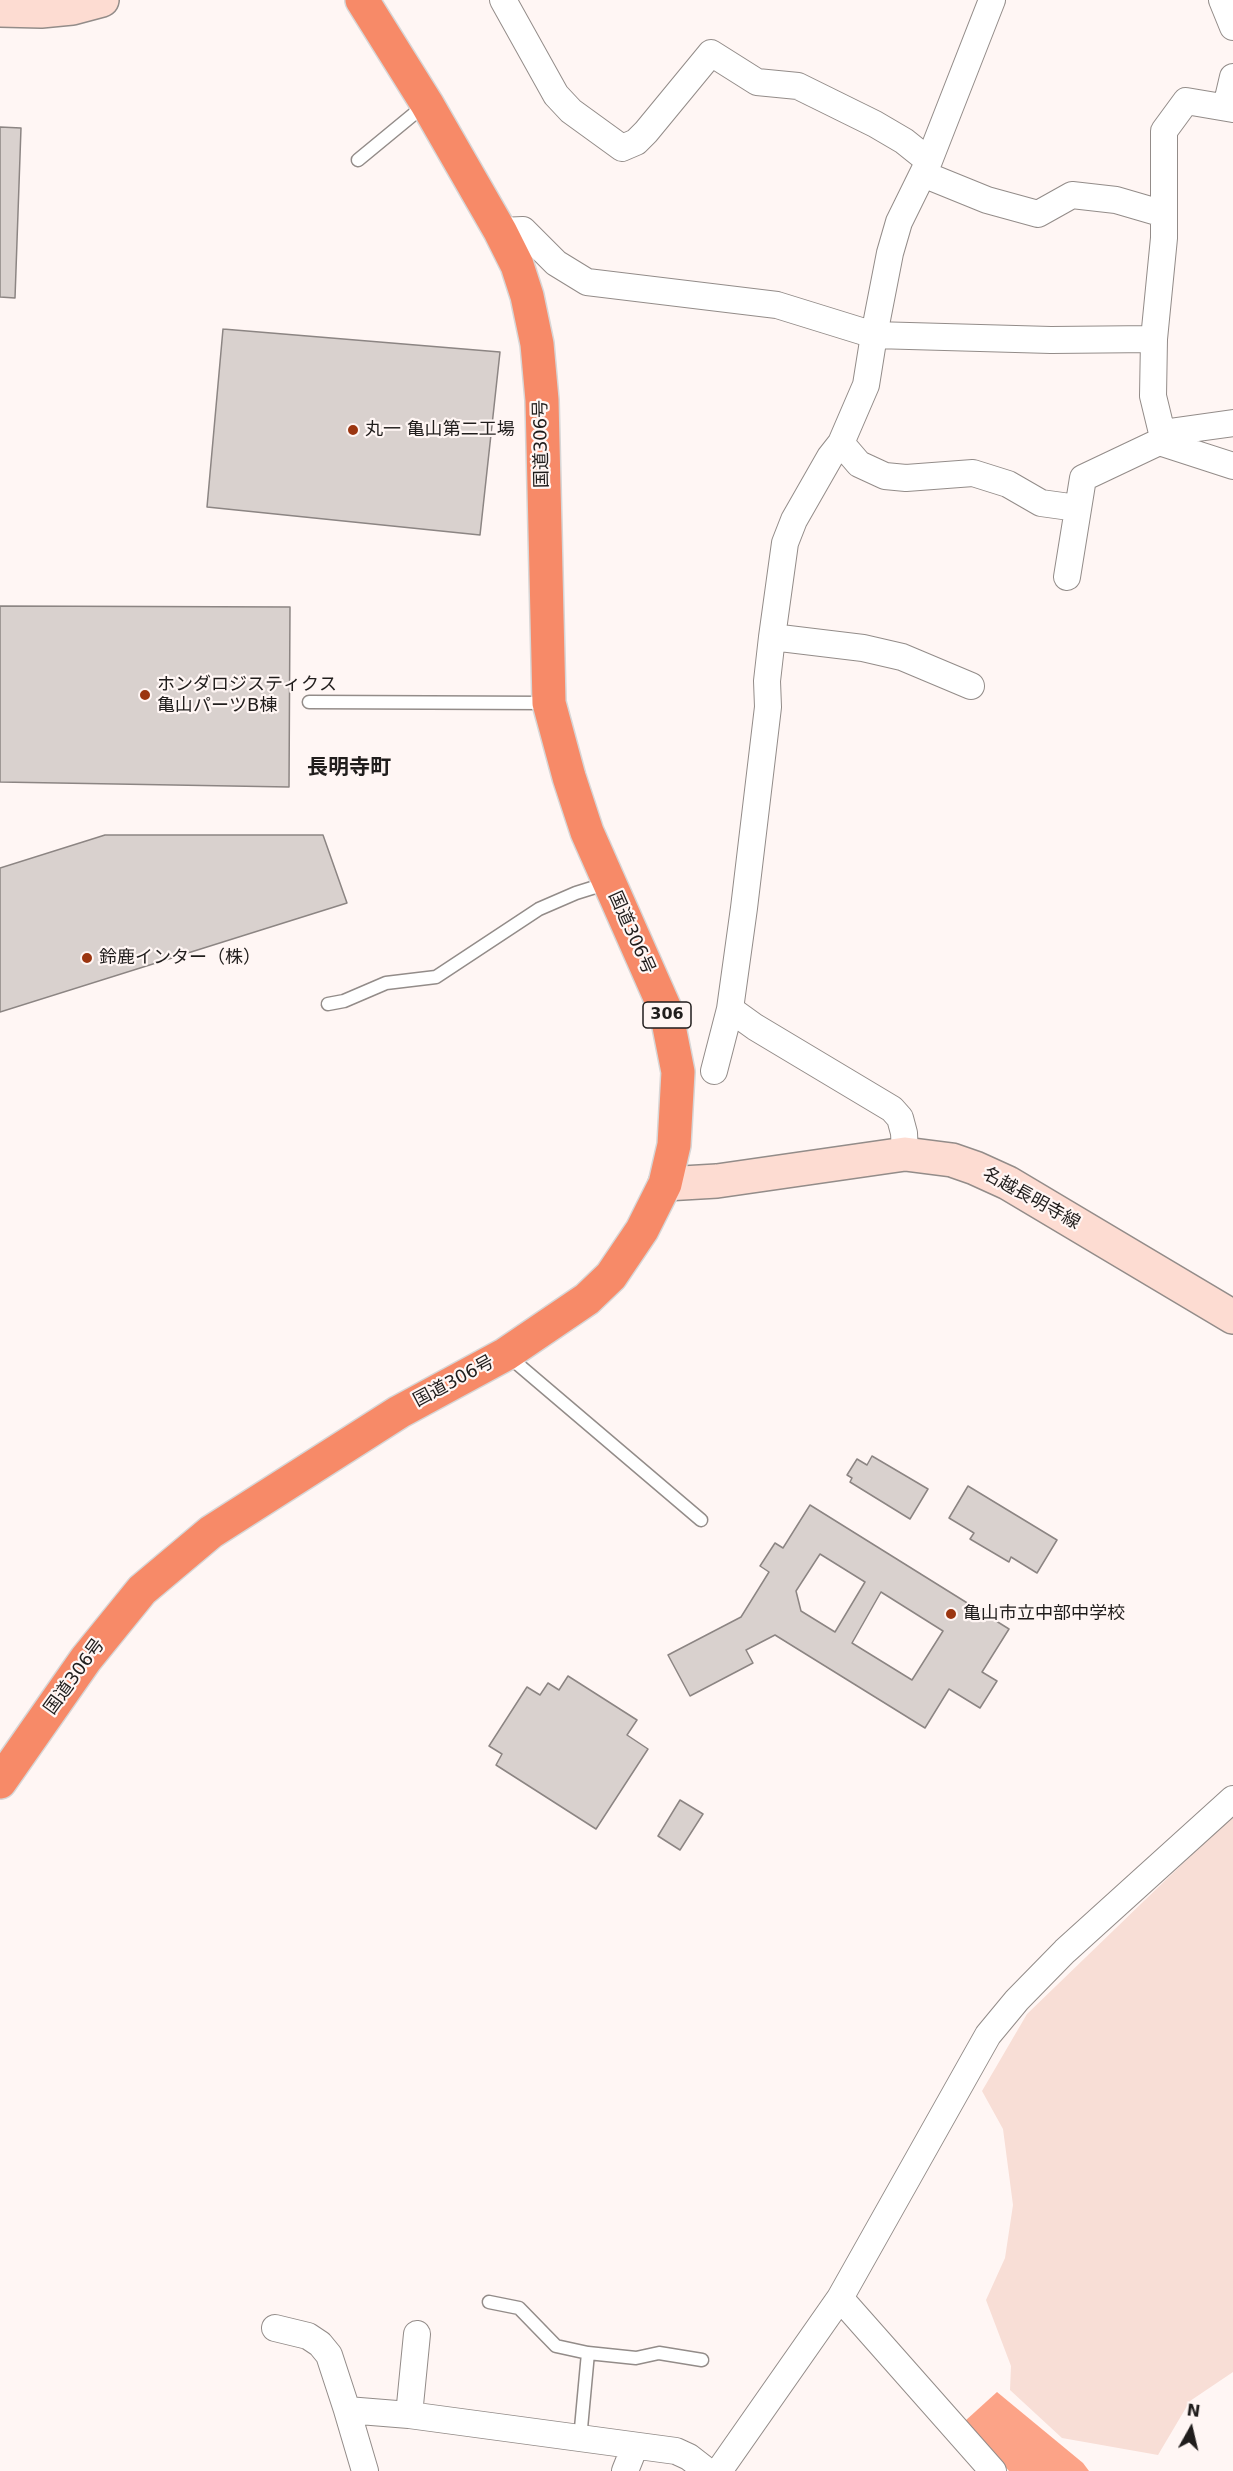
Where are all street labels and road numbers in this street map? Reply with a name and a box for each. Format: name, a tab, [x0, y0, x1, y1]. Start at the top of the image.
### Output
street label: 国道306号	[530, 400, 554, 488]
street label: 国道306号	[603, 888, 659, 978]
road number: 306	[643, 1002, 691, 1028]
street label: 名越長明寺線	[979, 1163, 1083, 1235]
street label: 国道306号	[410, 1352, 498, 1412]
street label: 国道306号	[40, 1635, 110, 1719]

